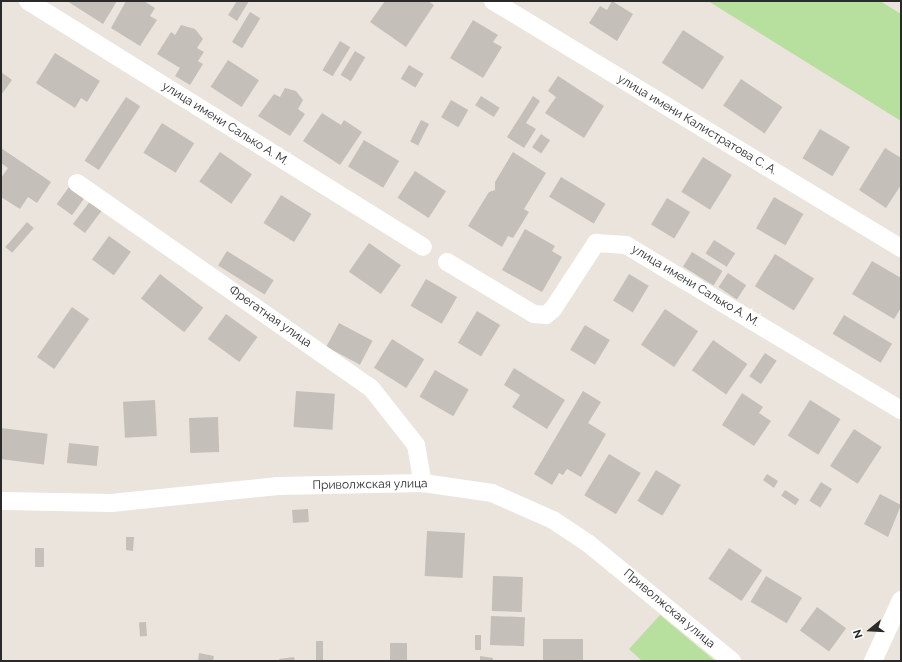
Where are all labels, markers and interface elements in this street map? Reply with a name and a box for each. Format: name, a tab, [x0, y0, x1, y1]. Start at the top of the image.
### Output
street label: улица имени Калистратова С. А.	[614, 71, 780, 179]
street label: улица имени Салько А. М.	[159, 79, 291, 169]
street label: улица имени Салько А. М.	[628, 242, 762, 330]
street label: Фрегатная улица	[226, 283, 314, 351]
street label: Приволжская улица	[312, 477, 428, 493]
street label: Приволжская улица	[620, 566, 718, 652]
north arrow	[850, 610, 890, 650]
text: N	[851, 628, 866, 640]

